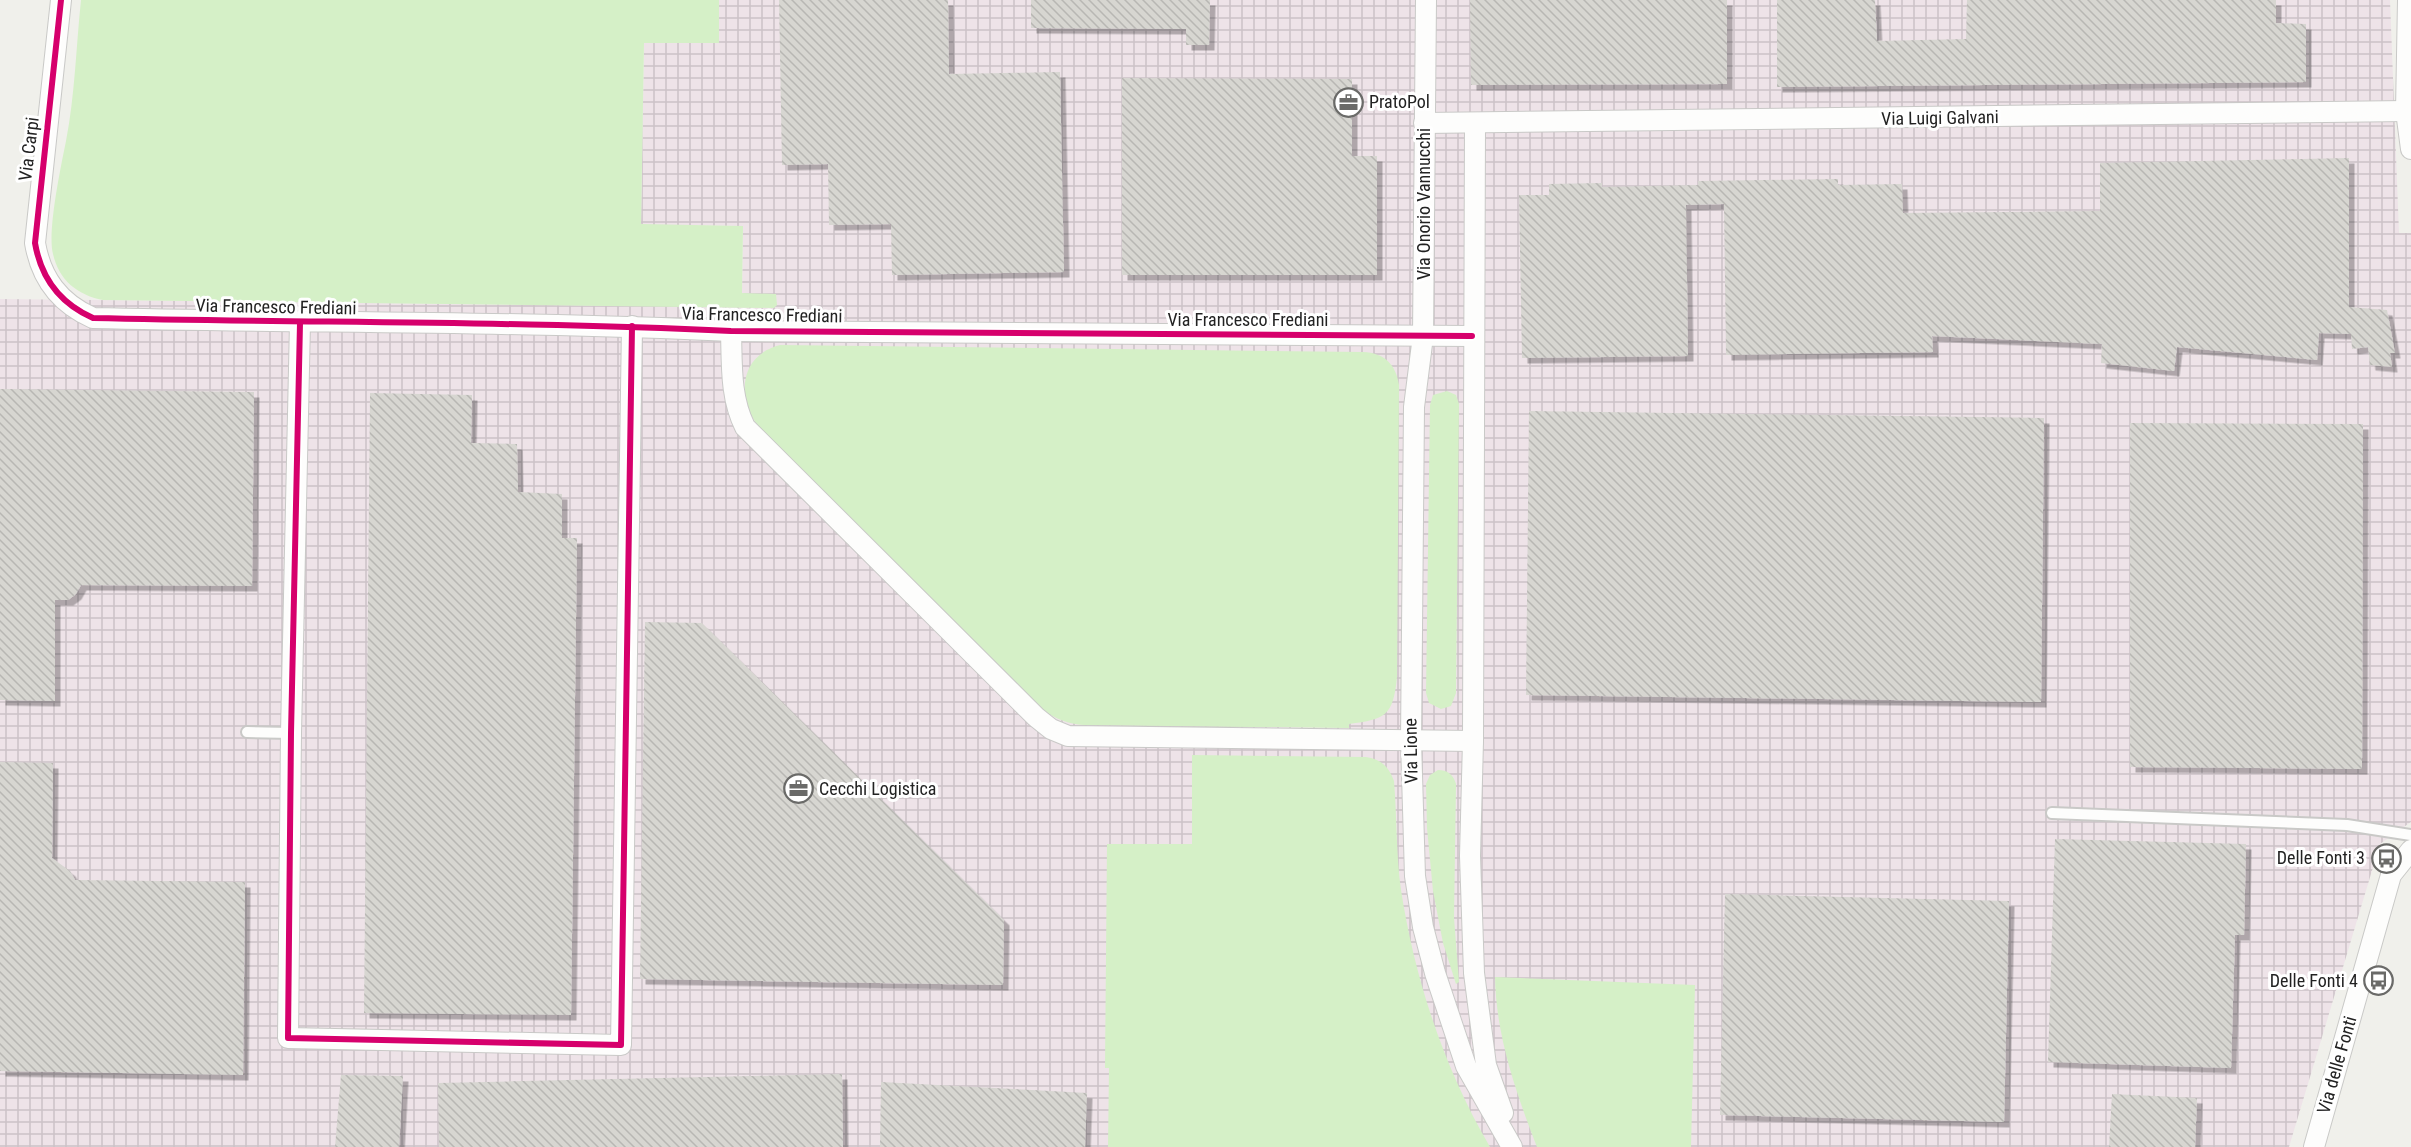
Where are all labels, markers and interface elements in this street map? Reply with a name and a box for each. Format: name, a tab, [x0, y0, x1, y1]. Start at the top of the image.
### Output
office icon: PratoPol	[1332, 86, 1364, 118]
place label: PratoPol	[1369, 91, 1430, 112]
street label: Via Luigi Galvani	[1881, 106, 1999, 129]
street label: Via Carpi	[14, 116, 43, 182]
street label: Via Onorio Vannucchi	[1413, 128, 1434, 280]
street label: Via Francesco Frediani	[195, 295, 357, 318]
street label: Via Francesco Frediani	[681, 303, 843, 326]
street label: Via Francesco Frediani	[1167, 309, 1329, 330]
street label: Via Lione	[1399, 718, 1422, 784]
office icon: Cecchi Logistica	[782, 773, 814, 805]
place label: Cecchi Logistica	[819, 778, 936, 799]
bus stop icon: Delle Fonti 3	[2370, 842, 2402, 874]
place label: Delle Fonti 3	[2277, 847, 2365, 868]
bus stop icon: Delle Fonti 4	[2363, 965, 2395, 997]
place label: Delle Fonti 4	[2270, 970, 2358, 991]
street label: Via delle Fonti	[2313, 1013, 2361, 1116]

